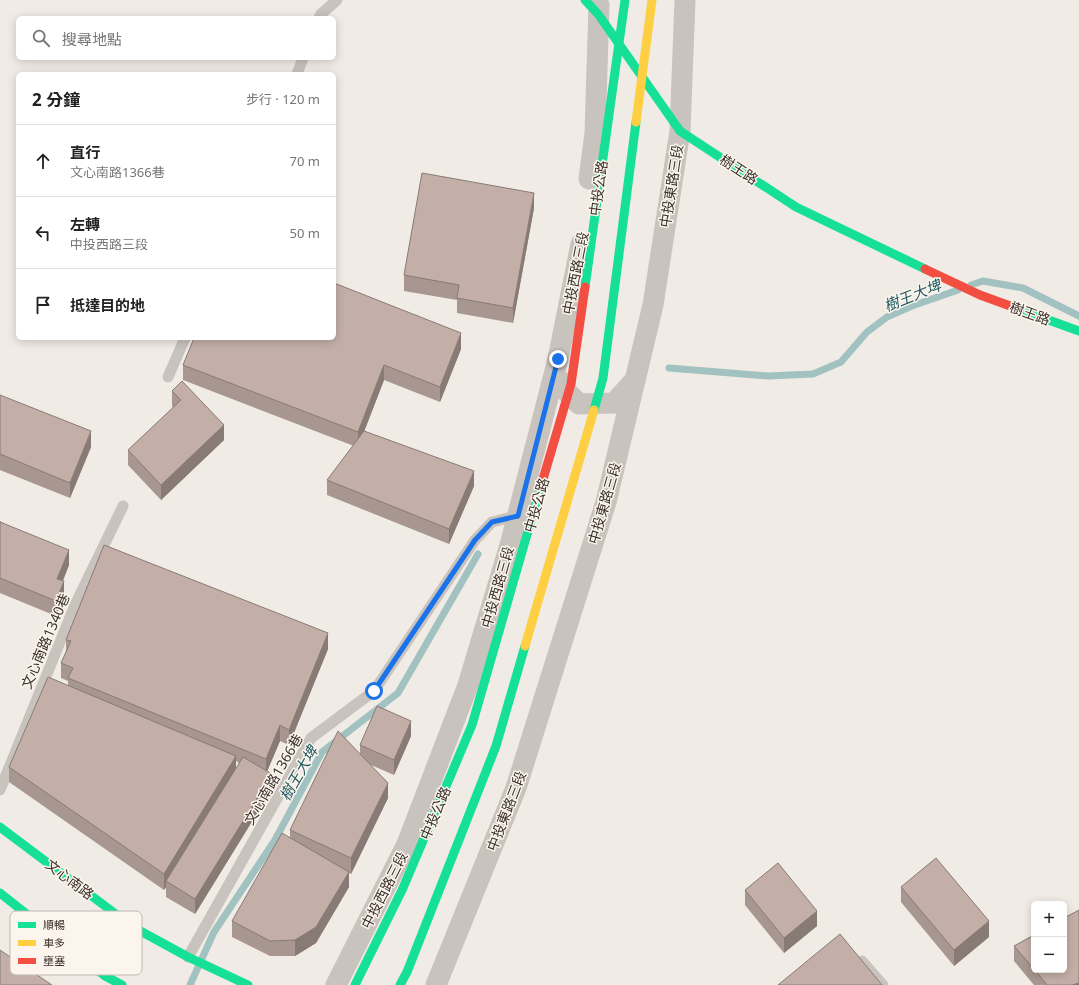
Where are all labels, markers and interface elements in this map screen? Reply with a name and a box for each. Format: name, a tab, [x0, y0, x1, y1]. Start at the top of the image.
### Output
search box	[16, 16, 336, 60]
icon: search	[30, 27, 52, 49]
text: 搜尋地點	[62, 29, 122, 49]
text: 2 分鐘	[32, 88, 80, 111]
text: 步行 · 120 m	[246, 90, 320, 108]
text: 直行	[70, 142, 100, 162]
street label: 中投東路三段	[655, 143, 687, 229]
icon: ahead	[32, 150, 54, 172]
street label: 樹王路	[716, 150, 762, 188]
text: 70 m	[290, 152, 320, 170]
street label: 中投公路	[585, 159, 611, 217]
text: 文心南路1366巷	[70, 163, 165, 181]
text: 左轉	[70, 214, 100, 234]
icon: left	[32, 222, 54, 244]
text: 50 m	[290, 224, 320, 242]
street label: 中投西路三段	[558, 230, 592, 316]
text: 中投西路三段	[70, 235, 148, 253]
water label: 樹王大埤	[880, 274, 945, 316]
icon: arrive	[32, 294, 54, 316]
text: 抵達目的地	[70, 295, 145, 315]
street label: 樹王路	[1007, 297, 1053, 329]
route end	[549, 350, 567, 368]
street label: 中投東路三段	[583, 460, 625, 546]
street label: 中投公路	[519, 475, 553, 535]
street label: 中投西路三段	[476, 544, 518, 630]
street label: 文心南路1340巷	[16, 590, 74, 692]
route start	[365, 682, 383, 700]
street label: 文心南路1366巷	[239, 730, 307, 828]
water label: 樹王大埤	[274, 740, 323, 804]
street label: 中投東路三段	[482, 768, 530, 854]
street label: 中投公路	[415, 784, 455, 842]
street label: 中投西路三段	[356, 848, 412, 932]
street label: 文心南路	[42, 855, 98, 903]
map controls	[1031, 901, 1067, 973]
button: +	[1031, 901, 1067, 937]
legend	[10, 911, 142, 975]
text: 順暢	[43, 917, 65, 932]
text: 車多	[43, 935, 65, 950]
button: −	[1031, 937, 1067, 973]
text: 壅塞	[43, 953, 65, 968]

